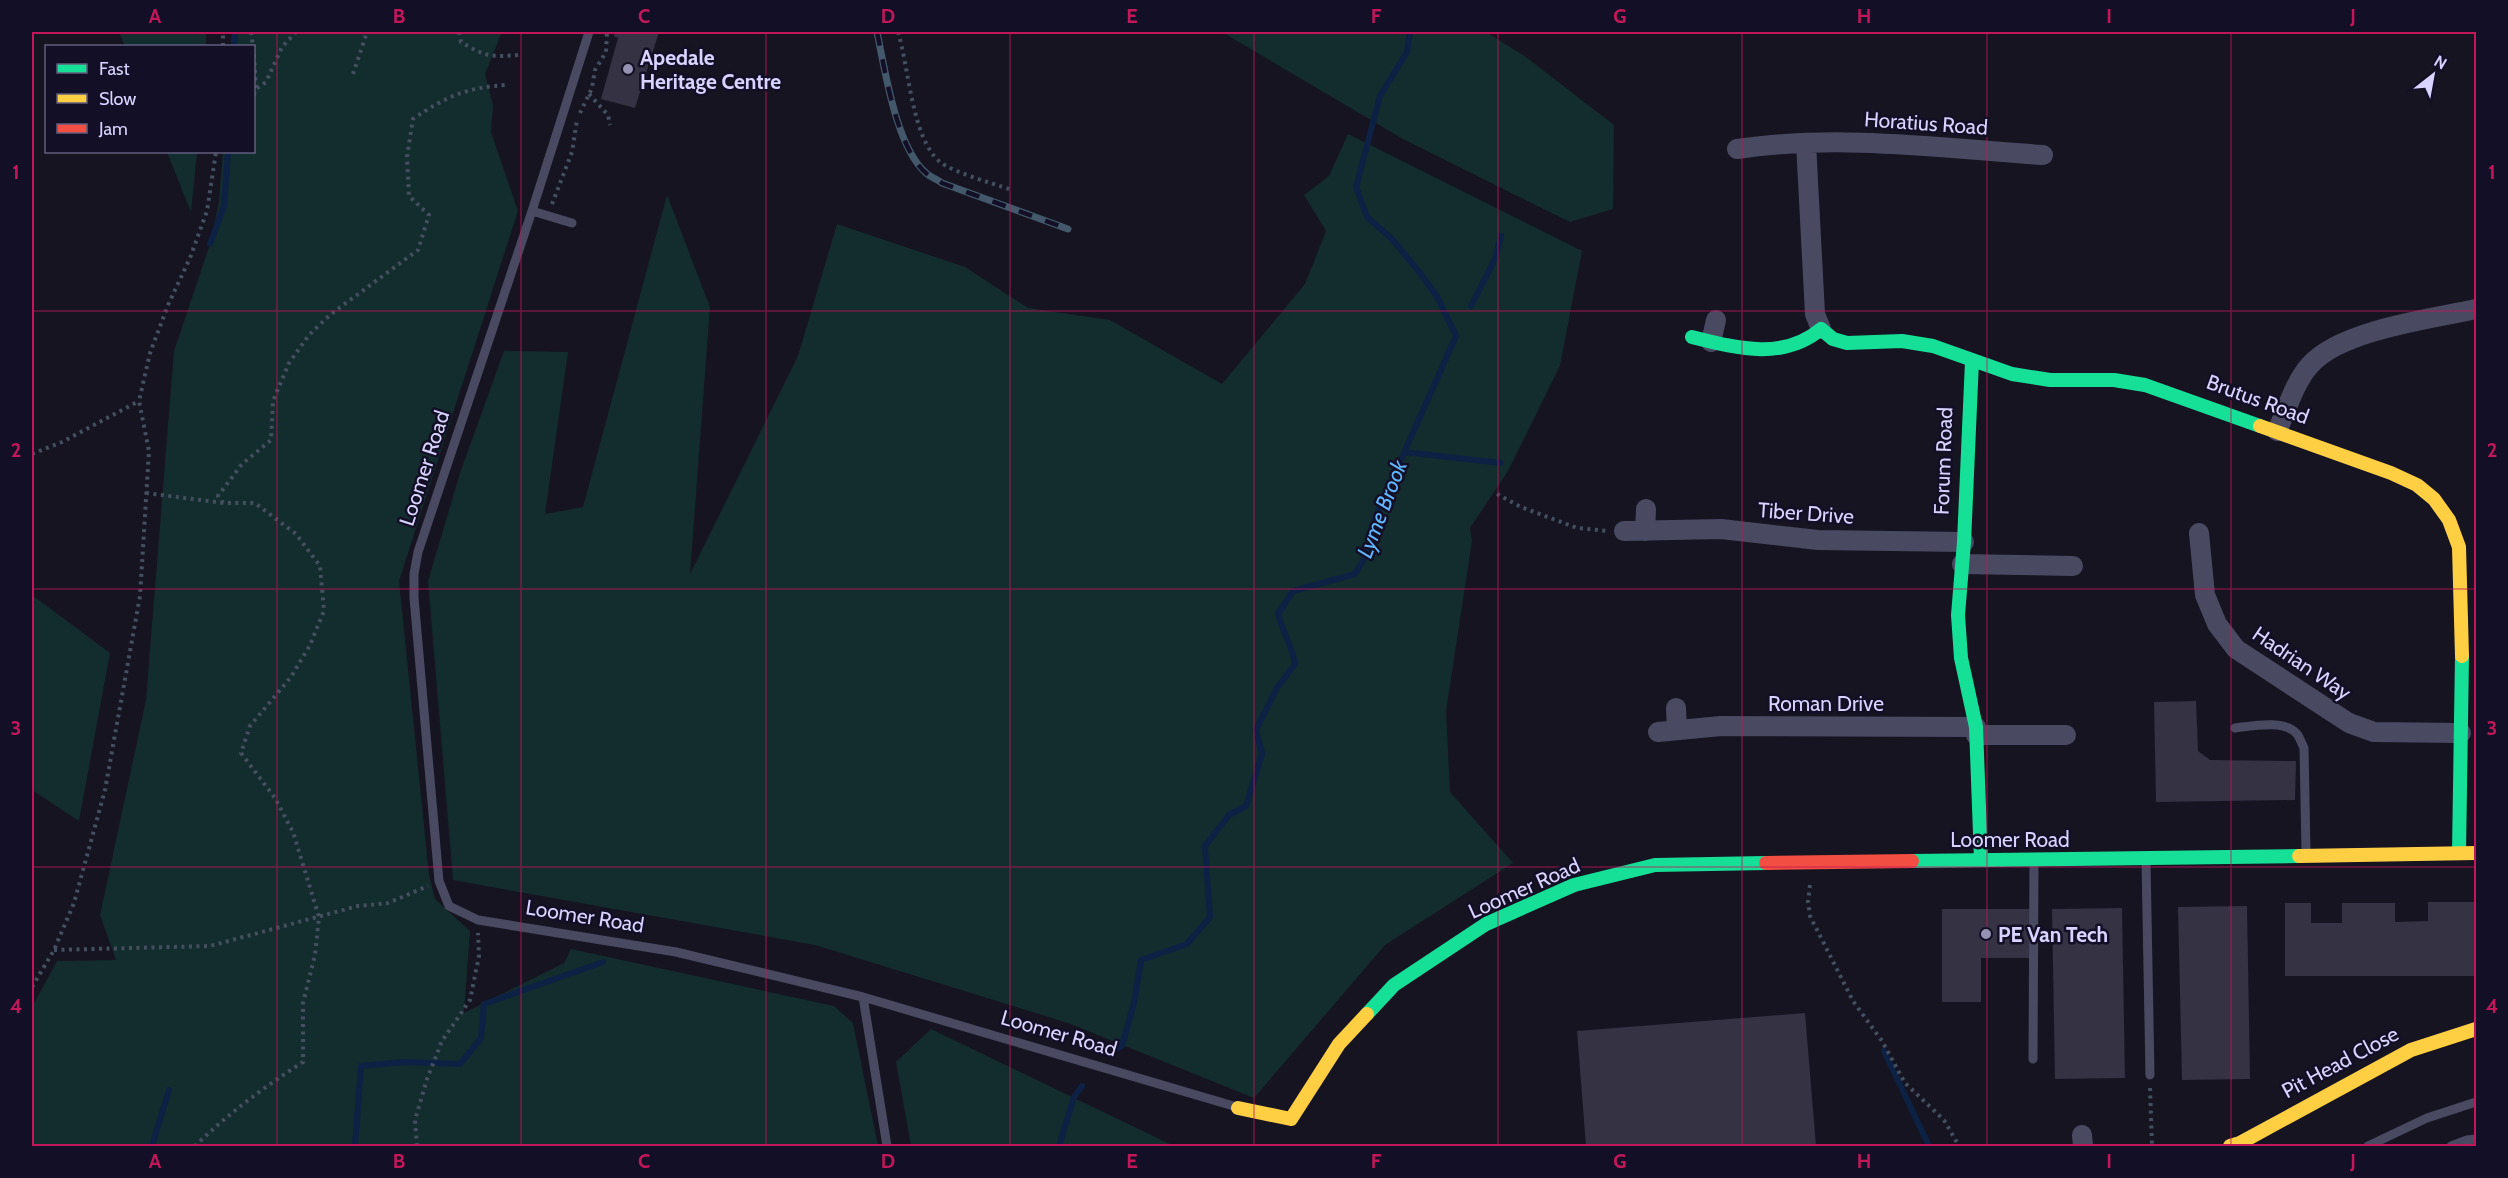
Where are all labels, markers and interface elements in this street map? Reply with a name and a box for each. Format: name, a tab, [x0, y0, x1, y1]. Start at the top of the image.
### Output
text: A	[149, 4, 162, 28]
text: B	[393, 4, 405, 28]
text: C	[638, 4, 650, 28]
text: D	[881, 4, 895, 28]
text: E	[1126, 4, 1138, 28]
text: F	[1371, 4, 1382, 28]
text: G	[1613, 4, 1627, 28]
text: H	[1857, 4, 1871, 28]
text: I	[2106, 4, 2112, 28]
text: J	[2349, 4, 2356, 28]
legend	[45, 45, 255, 153]
place label: Apedale Heritage Centre	[640, 45, 781, 94]
north arrow	[2403, 45, 2463, 105]
text: N	[2431, 52, 2450, 74]
text: Fast	[99, 58, 130, 80]
marker: Apedale Heritage Centre	[621, 62, 635, 76]
text: Slow	[99, 88, 136, 110]
street label: Horatius Road	[1863, 106, 1989, 140]
text: Jam	[98, 118, 128, 140]
text: 1	[12, 160, 20, 184]
text: 1	[2488, 160, 2496, 184]
street label: Brutus Road	[2203, 369, 2313, 429]
street label: Loomer Road	[394, 407, 454, 529]
street label: Forum Road	[1929, 407, 1957, 515]
text: 2	[11, 438, 21, 462]
text: 2	[2487, 438, 2497, 462]
water label: Lyme Brook	[1351, 456, 1413, 562]
street label: Tiber Drive	[1757, 497, 1855, 529]
street label: Hadrian Way	[2248, 621, 2356, 705]
street label: Roman Drive	[1768, 691, 1884, 716]
text: 3	[11, 716, 21, 740]
text: 3	[2487, 716, 2497, 740]
street label: Loomer Road	[1950, 827, 2070, 852]
street label: Loomer Road	[1464, 852, 1584, 924]
street label: Loomer Road	[524, 894, 646, 938]
place label: PE Van Tech	[1998, 922, 2108, 947]
marker: PE Van Tech	[1979, 927, 1993, 941]
text: 4	[10, 994, 22, 1018]
text: 4	[2486, 994, 2498, 1018]
street label: Loomer Road	[998, 1005, 1120, 1061]
street label: Pit Head Close	[2277, 1021, 2403, 1103]
text: A	[149, 1149, 162, 1173]
text: B	[393, 1149, 405, 1173]
text: C	[638, 1149, 650, 1173]
text: D	[881, 1149, 895, 1173]
text: E	[1126, 1149, 1138, 1173]
text: F	[1371, 1149, 1382, 1173]
text: G	[1613, 1149, 1627, 1173]
text: H	[1857, 1149, 1871, 1173]
text: I	[2106, 1149, 2112, 1173]
text: J	[2349, 1149, 2356, 1173]

